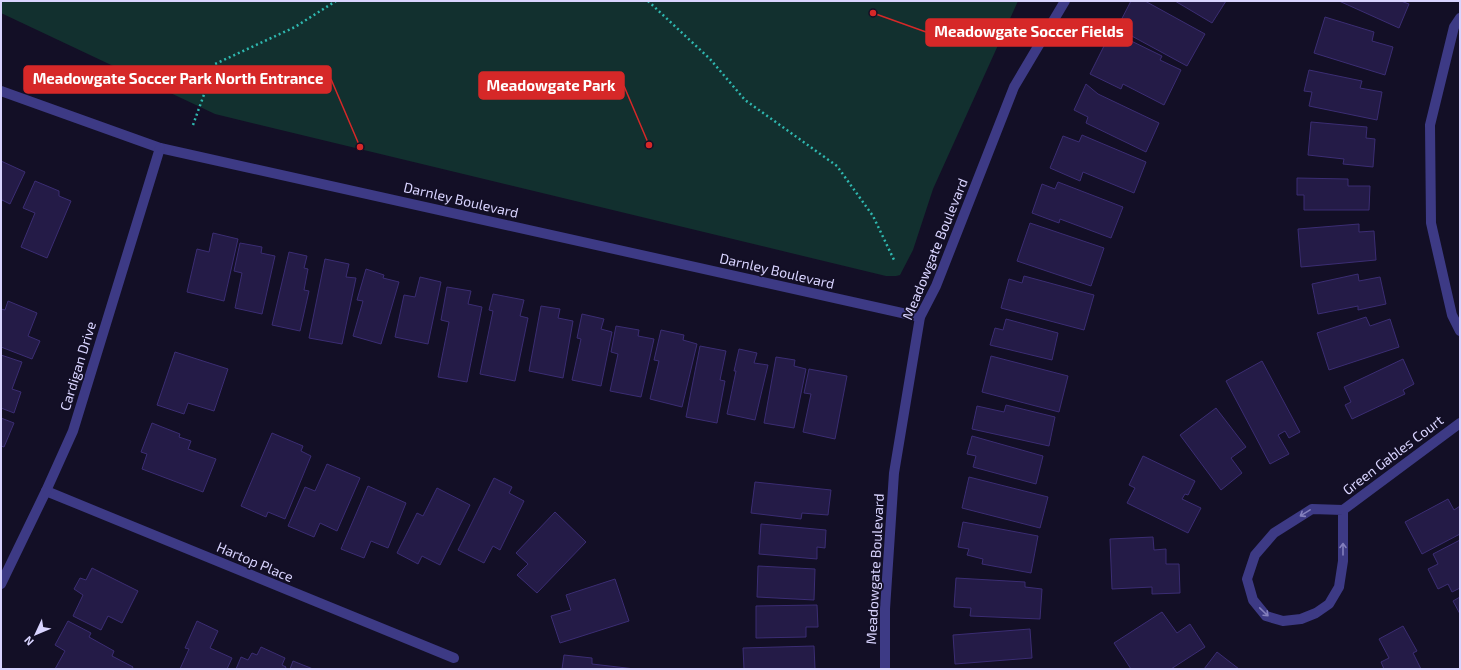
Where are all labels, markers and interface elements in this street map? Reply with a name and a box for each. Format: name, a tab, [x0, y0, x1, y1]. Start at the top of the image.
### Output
callout: Meadowgate Soccer Fields	[926, 19, 1132, 46]
text: Meadowgate Soccer Fields	[934, 22, 1124, 40]
callout: Meadowgate Soccer Park North Entrance	[24, 66, 331, 93]
text: Meadowgate Soccer Park North Entrance	[33, 69, 323, 87]
callout: Meadowgate Park	[479, 72, 624, 99]
text: Meadowgate Park	[487, 76, 616, 94]
street label: Meadowgate Boulevard	[898, 176, 971, 322]
street label: Darnley Boulevard	[402, 178, 520, 221]
street label: Darnley Boulevard	[718, 249, 836, 292]
street label: Cardigan Drive	[56, 319, 99, 413]
street label: Green Gables Court	[1339, 411, 1446, 498]
street label: Meadowgate Boulevard	[862, 493, 887, 645]
one-way arrow	[1299, 510, 1311, 518]
street label: Hartop Place	[214, 538, 296, 585]
one-way arrow	[1339, 543, 1347, 556]
one-way arrow	[1259, 608, 1269, 617]
north arrow	[16, 614, 56, 654]
text: N	[21, 634, 36, 649]

